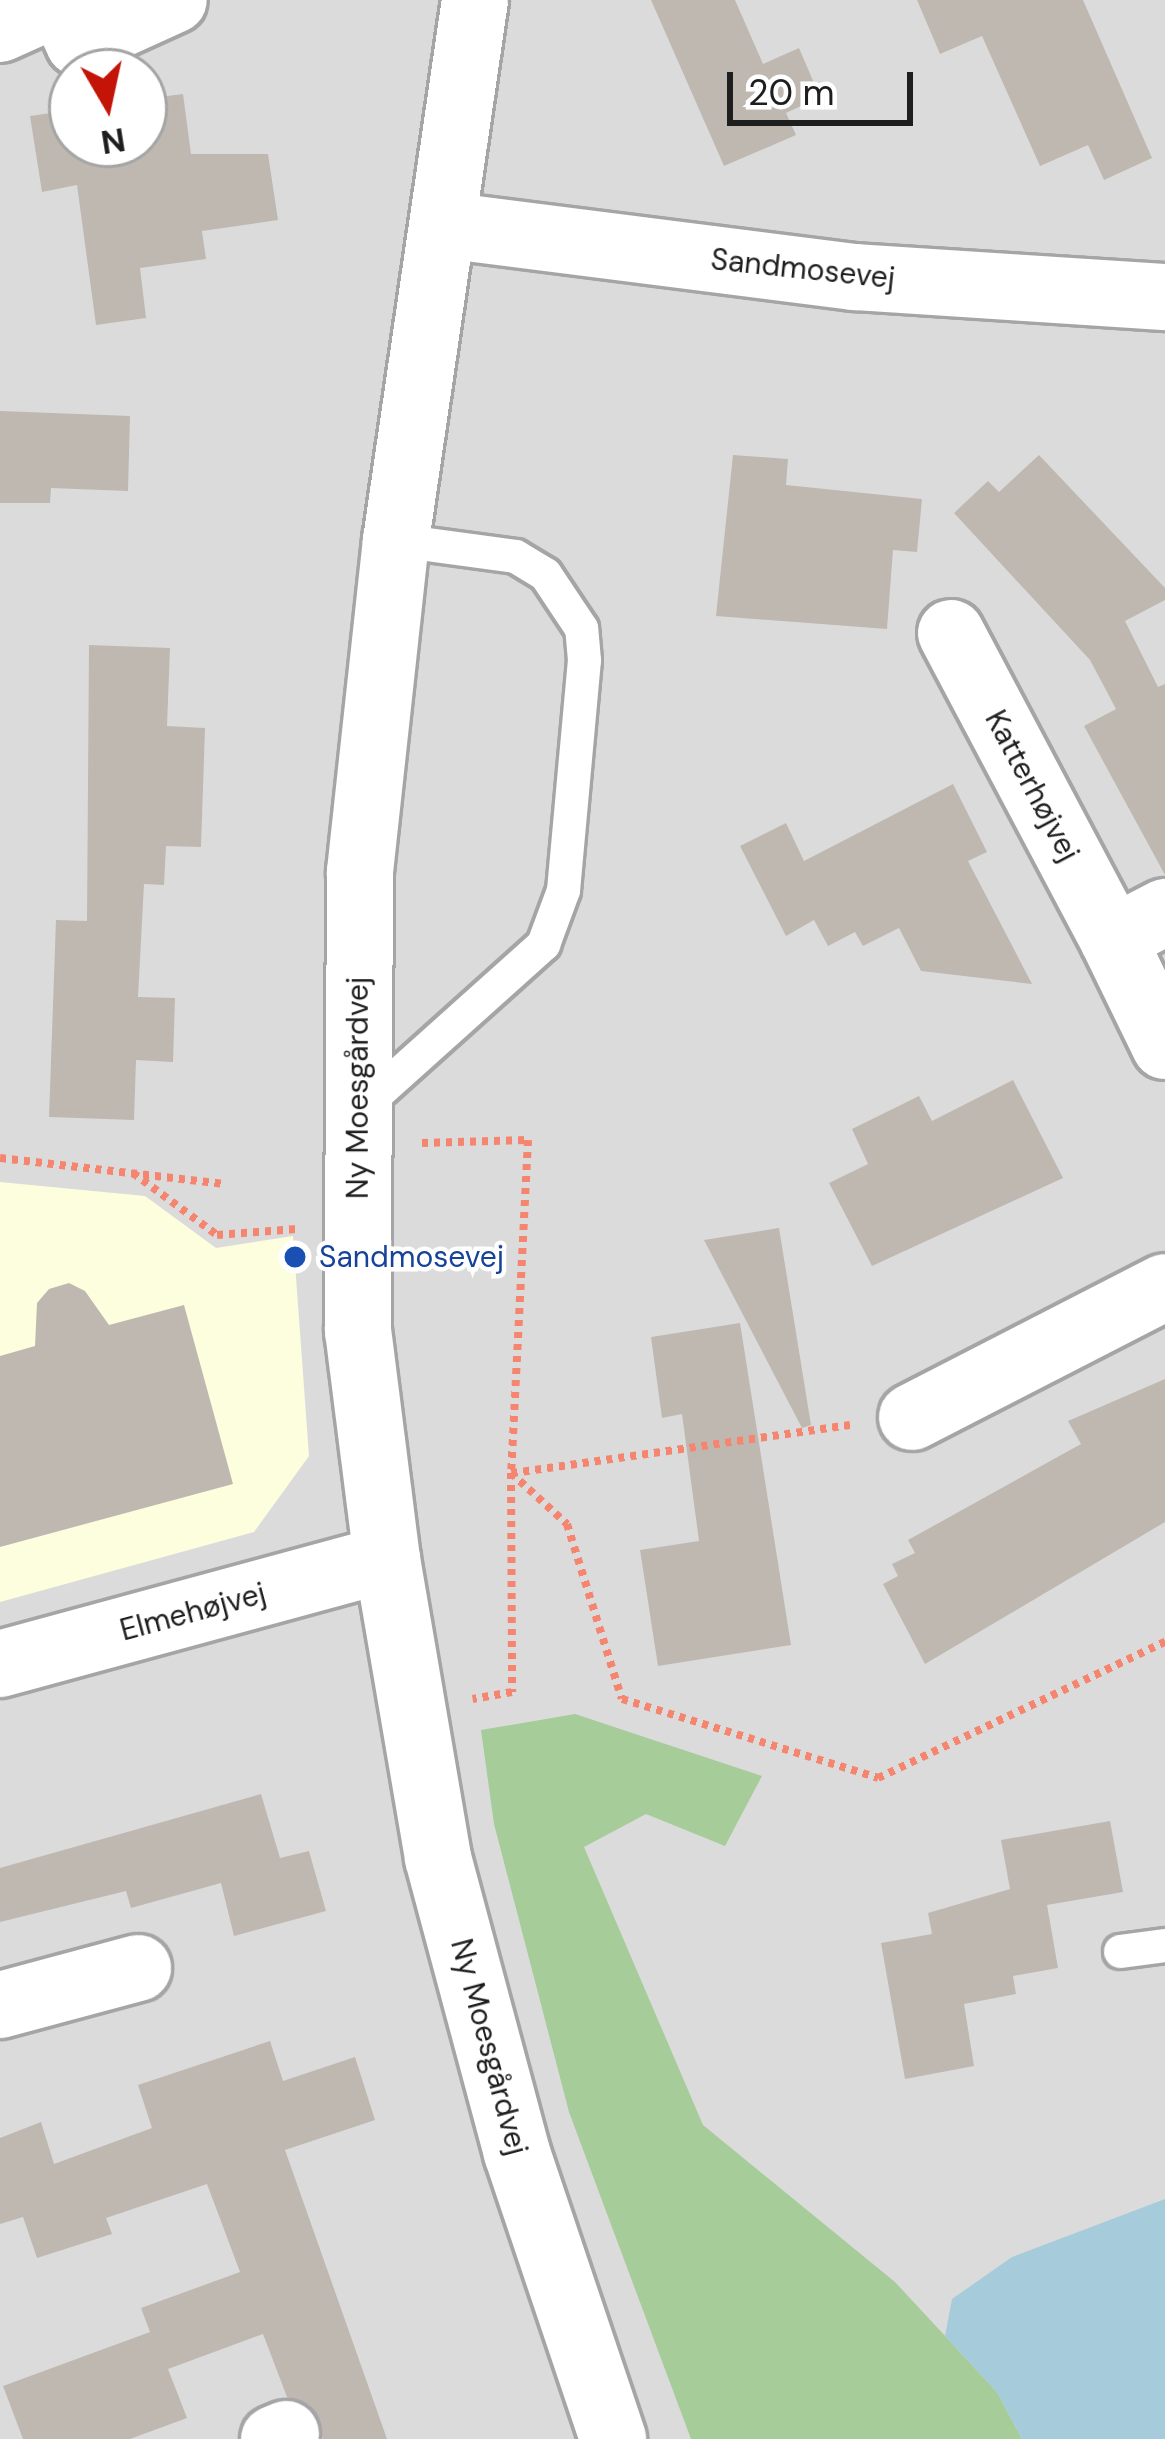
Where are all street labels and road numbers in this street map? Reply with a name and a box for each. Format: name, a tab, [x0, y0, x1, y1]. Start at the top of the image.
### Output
street label: Sandmosevej	[709, 241, 897, 297]
street label: Katterhøjvej	[977, 704, 1087, 868]
street label: Ny Moesgårdvej	[340, 977, 376, 1199]
street label: Elmehøjvej	[116, 1575, 270, 1649]
street label: Ny Moesgårdvej	[443, 1935, 535, 2159]

